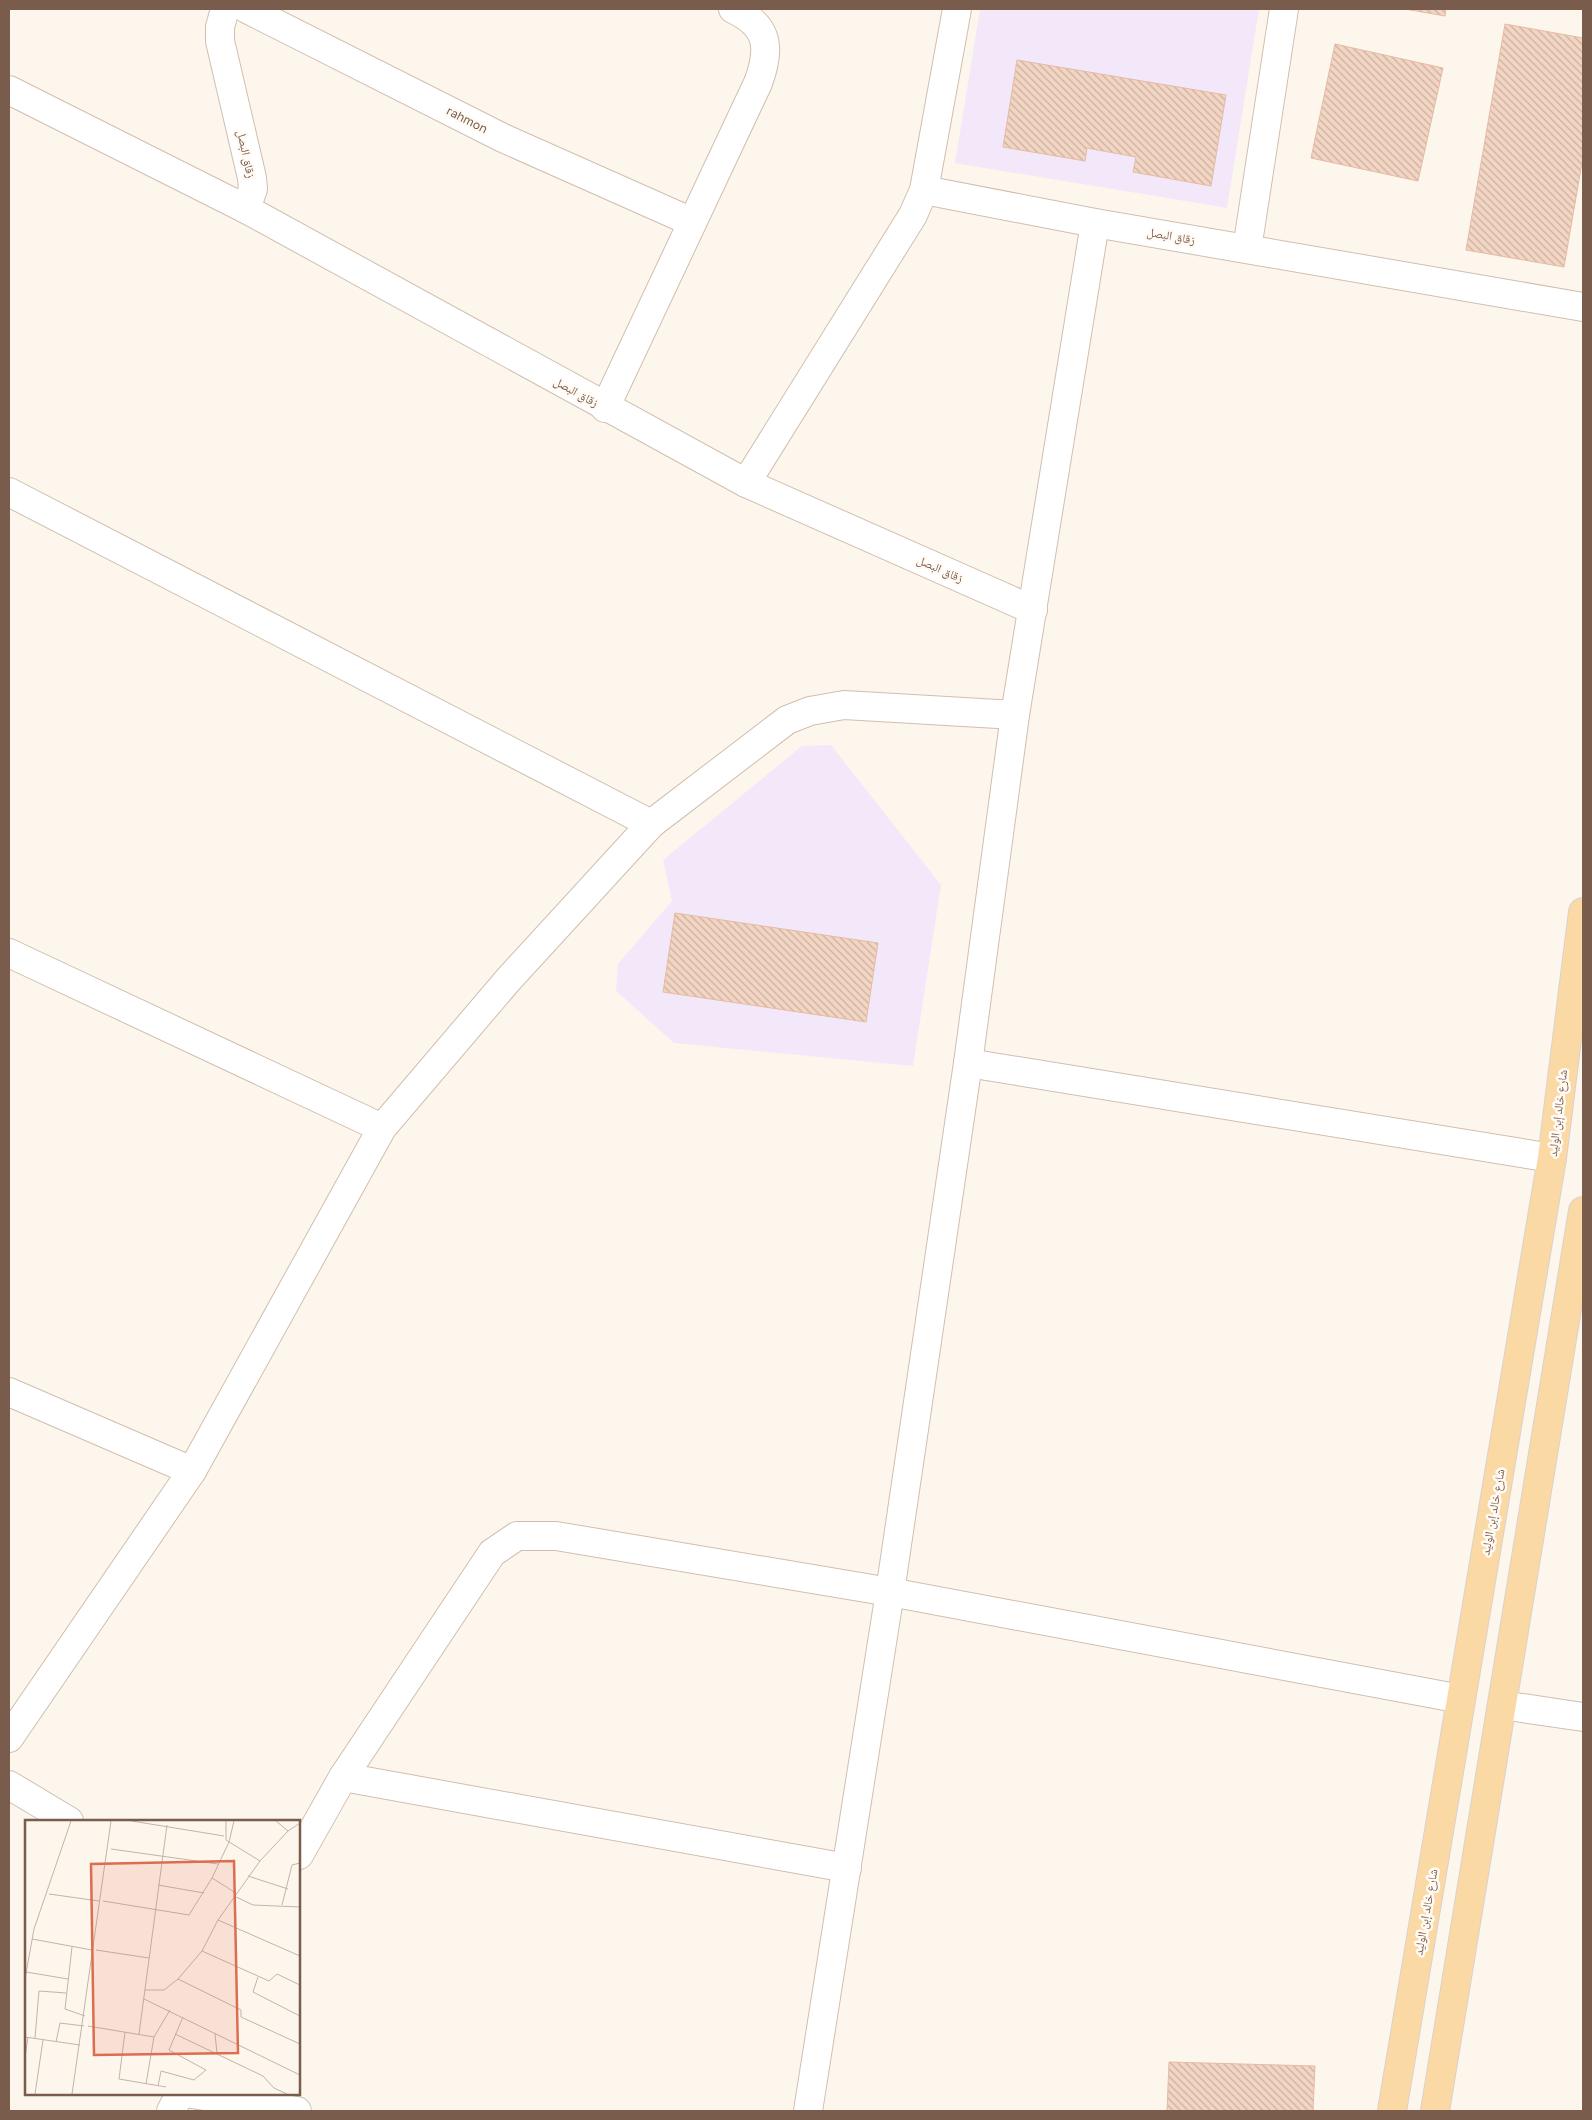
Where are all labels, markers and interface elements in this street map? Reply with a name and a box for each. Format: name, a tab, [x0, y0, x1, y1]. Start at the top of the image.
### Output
street label: rahmon	[444, 103, 490, 136]
street label: زقاق البصل	[234, 128, 259, 180]
street label: زقاق البصل	[1146, 224, 1197, 248]
street label: زقاق البصل	[551, 373, 602, 410]
street label: زقاق البصل	[915, 552, 966, 586]
street label: شارع خالد إبن الوليد	[1545, 1069, 1571, 1157]
street label: شارع خالد إبن الوليد	[1478, 1467, 1508, 1556]
inset map	[25, 1820, 300, 2095]
street label: شارع خالد إبن الوليد	[1411, 1867, 1441, 1956]

